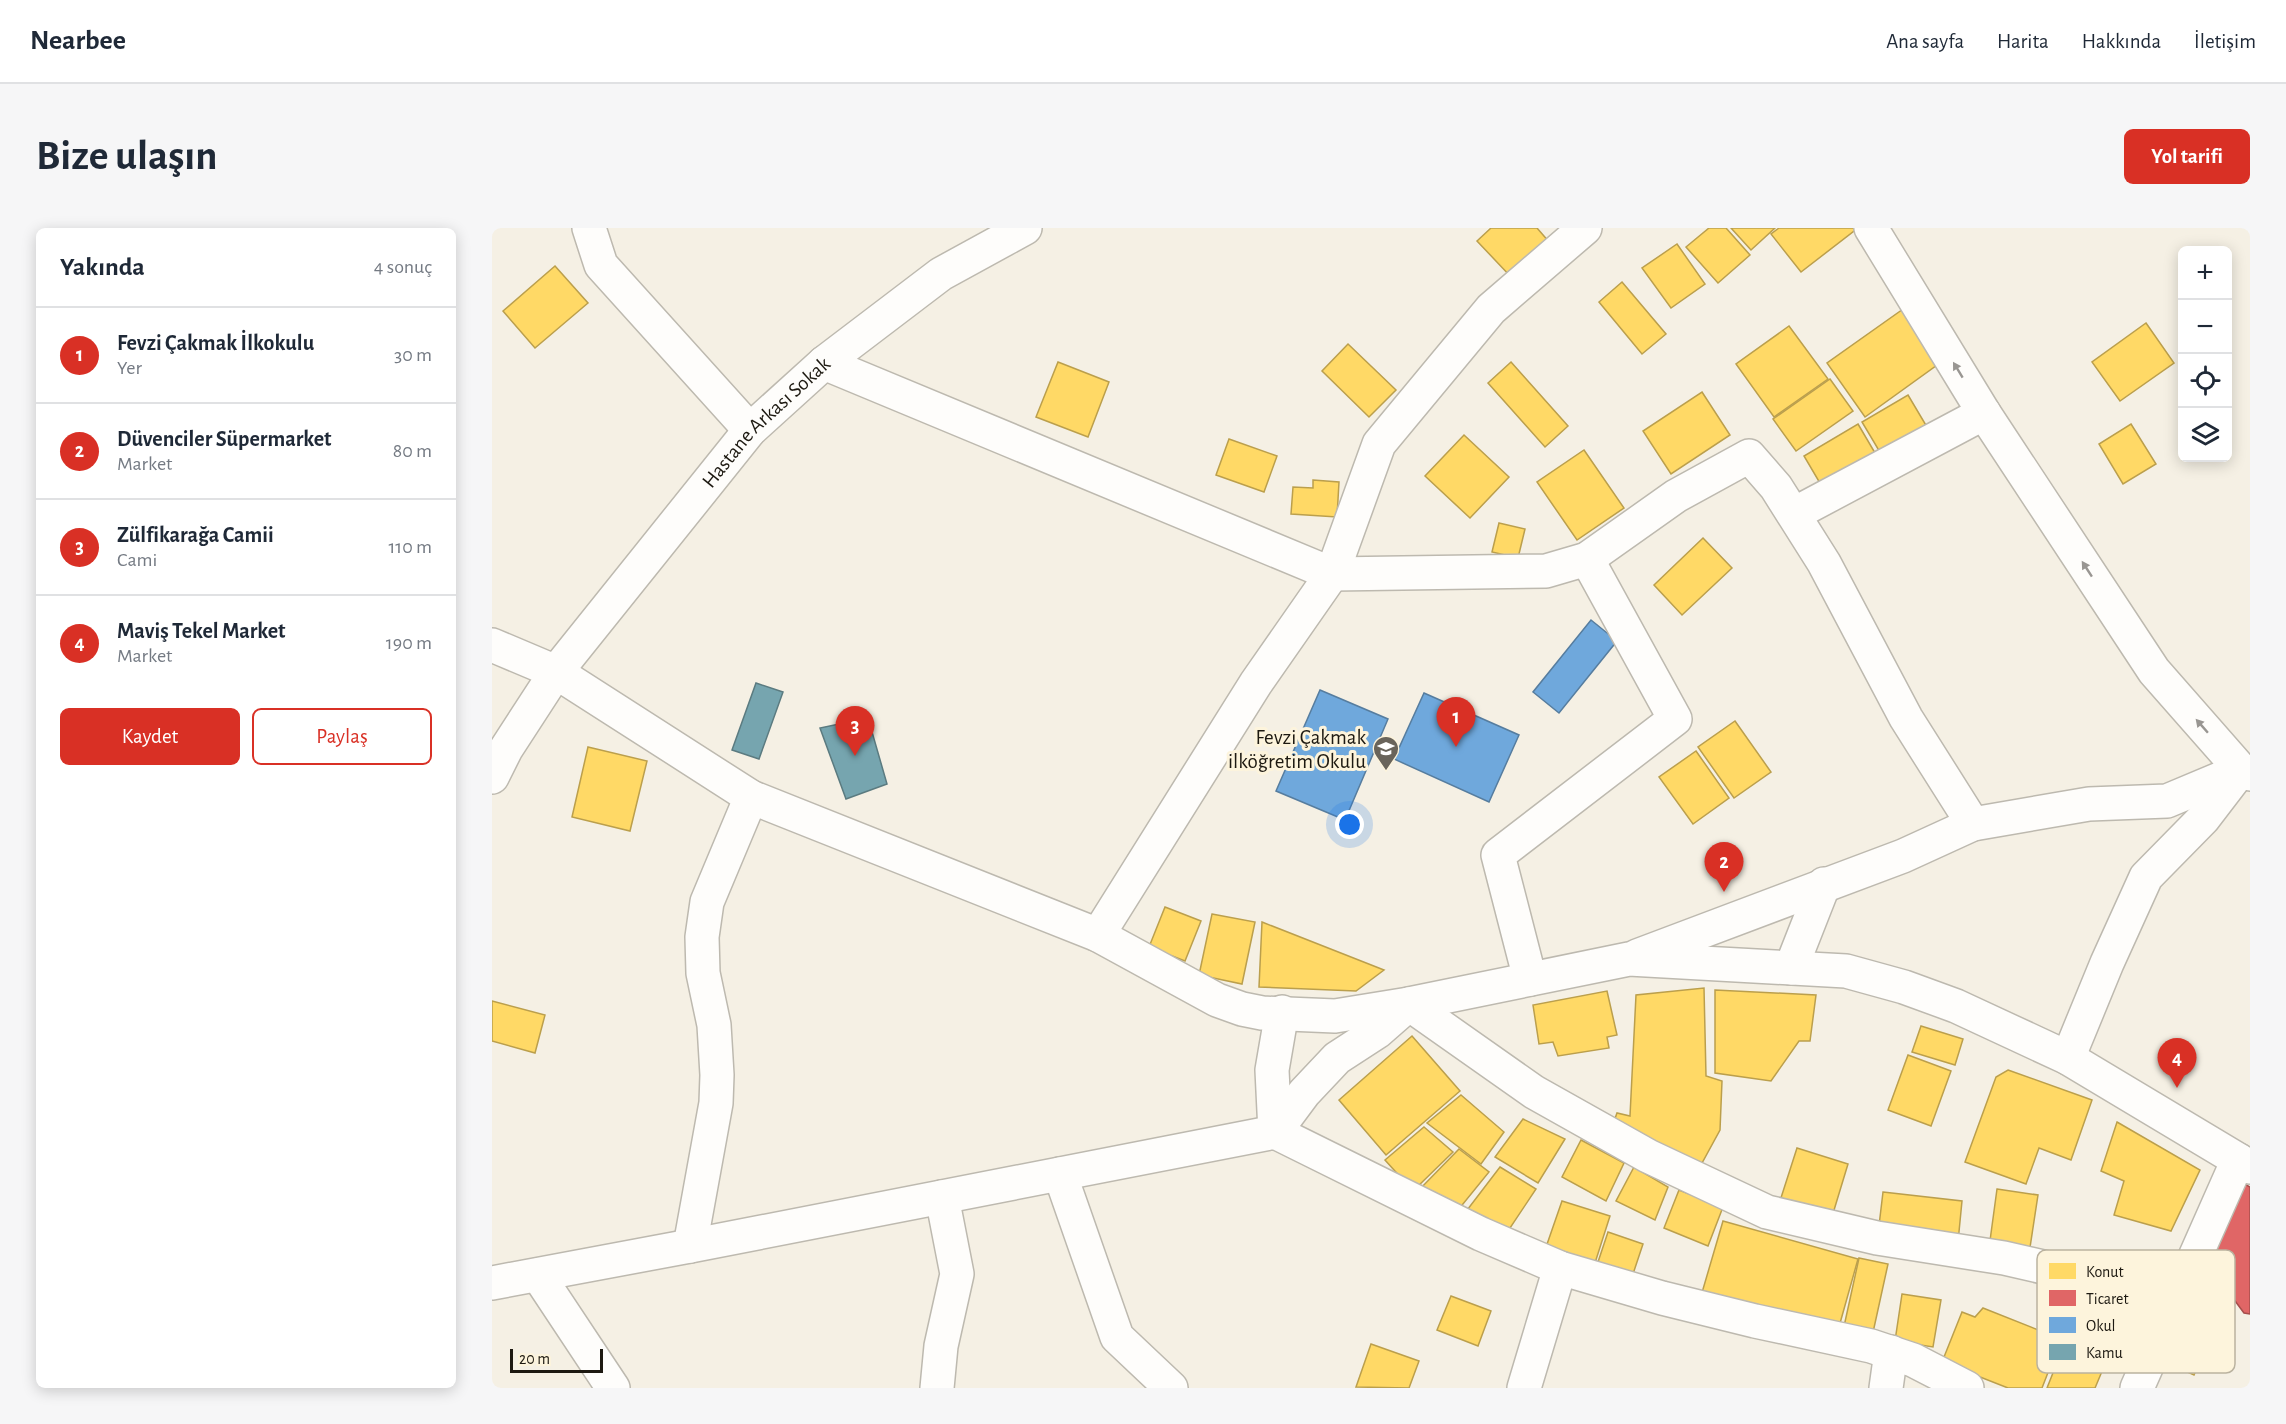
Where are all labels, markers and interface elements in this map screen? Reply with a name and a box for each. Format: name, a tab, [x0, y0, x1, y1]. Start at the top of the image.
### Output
text: Nearbee	[30, 27, 126, 55]
text: Ana sayfa	[1886, 31, 1964, 52]
text: Harita	[1997, 31, 2049, 52]
text: Hakkında	[2082, 31, 2161, 52]
text: İletişim	[2194, 31, 2256, 52]
button: Yol tarifi	[2124, 129, 2250, 184]
text: Bize ulaşın	[36, 135, 217, 177]
map controls	[2178, 246, 2232, 462]
button: +	[2178, 246, 2232, 300]
text: Yakında	[60, 254, 145, 280]
text: 4 sonuç	[374, 257, 432, 277]
button: −	[2178, 300, 2232, 354]
text: Fevzi Çakmak İlkokulu	[117, 332, 314, 354]
text: 1	[76, 345, 83, 365]
text: 30 m	[394, 345, 432, 365]
street label: Hastane Arkası Sokak	[698, 352, 834, 491]
button: locate	[2178, 354, 2232, 408]
text: Yer	[117, 358, 142, 378]
one-way arrow	[1953, 362, 1964, 378]
button: layers	[2178, 408, 2232, 462]
text: Düvenciler Süpermarket	[117, 428, 332, 450]
text: 2	[75, 441, 84, 461]
text: 80 m	[393, 441, 432, 461]
text: Market	[117, 454, 173, 474]
text: Zülfikarağa Camii	[117, 524, 274, 546]
text: 3	[75, 537, 84, 557]
text: 110 m	[388, 537, 432, 557]
text: Cami	[117, 550, 157, 570]
one-way arrow	[2082, 561, 2093, 577]
text: Maviş Tekel Market	[117, 620, 286, 642]
text: 4	[74, 633, 85, 653]
text: 190 m	[386, 633, 432, 653]
text: Market	[117, 646, 173, 666]
pin: 1	[1436, 698, 1476, 747]
pin: 3	[836, 706, 874, 756]
button: Kaydet	[60, 708, 240, 765]
button: Paylaş	[252, 708, 432, 765]
one-way arrow	[2196, 719, 2209, 734]
place label: Fevzi Çakmak ilköğretim Okulu	[1228, 727, 1366, 772]
school or university icon: Fevzi Çakmak ilköğretim Okulu	[1371, 734, 1401, 772]
your location	[1335, 810, 1364, 839]
pin: 2	[1704, 842, 1744, 892]
pin: 4	[2158, 1038, 2196, 1088]
legend	[2037, 1250, 2235, 1373]
text: Konut	[2086, 1264, 2124, 1280]
text: Ticaret	[2086, 1291, 2129, 1307]
text: Okul	[2086, 1318, 2116, 1334]
text: Kamu	[2086, 1345, 2123, 1361]
scale bar	[510, 1346, 603, 1374]
text: 20 m	[519, 1351, 550, 1367]

